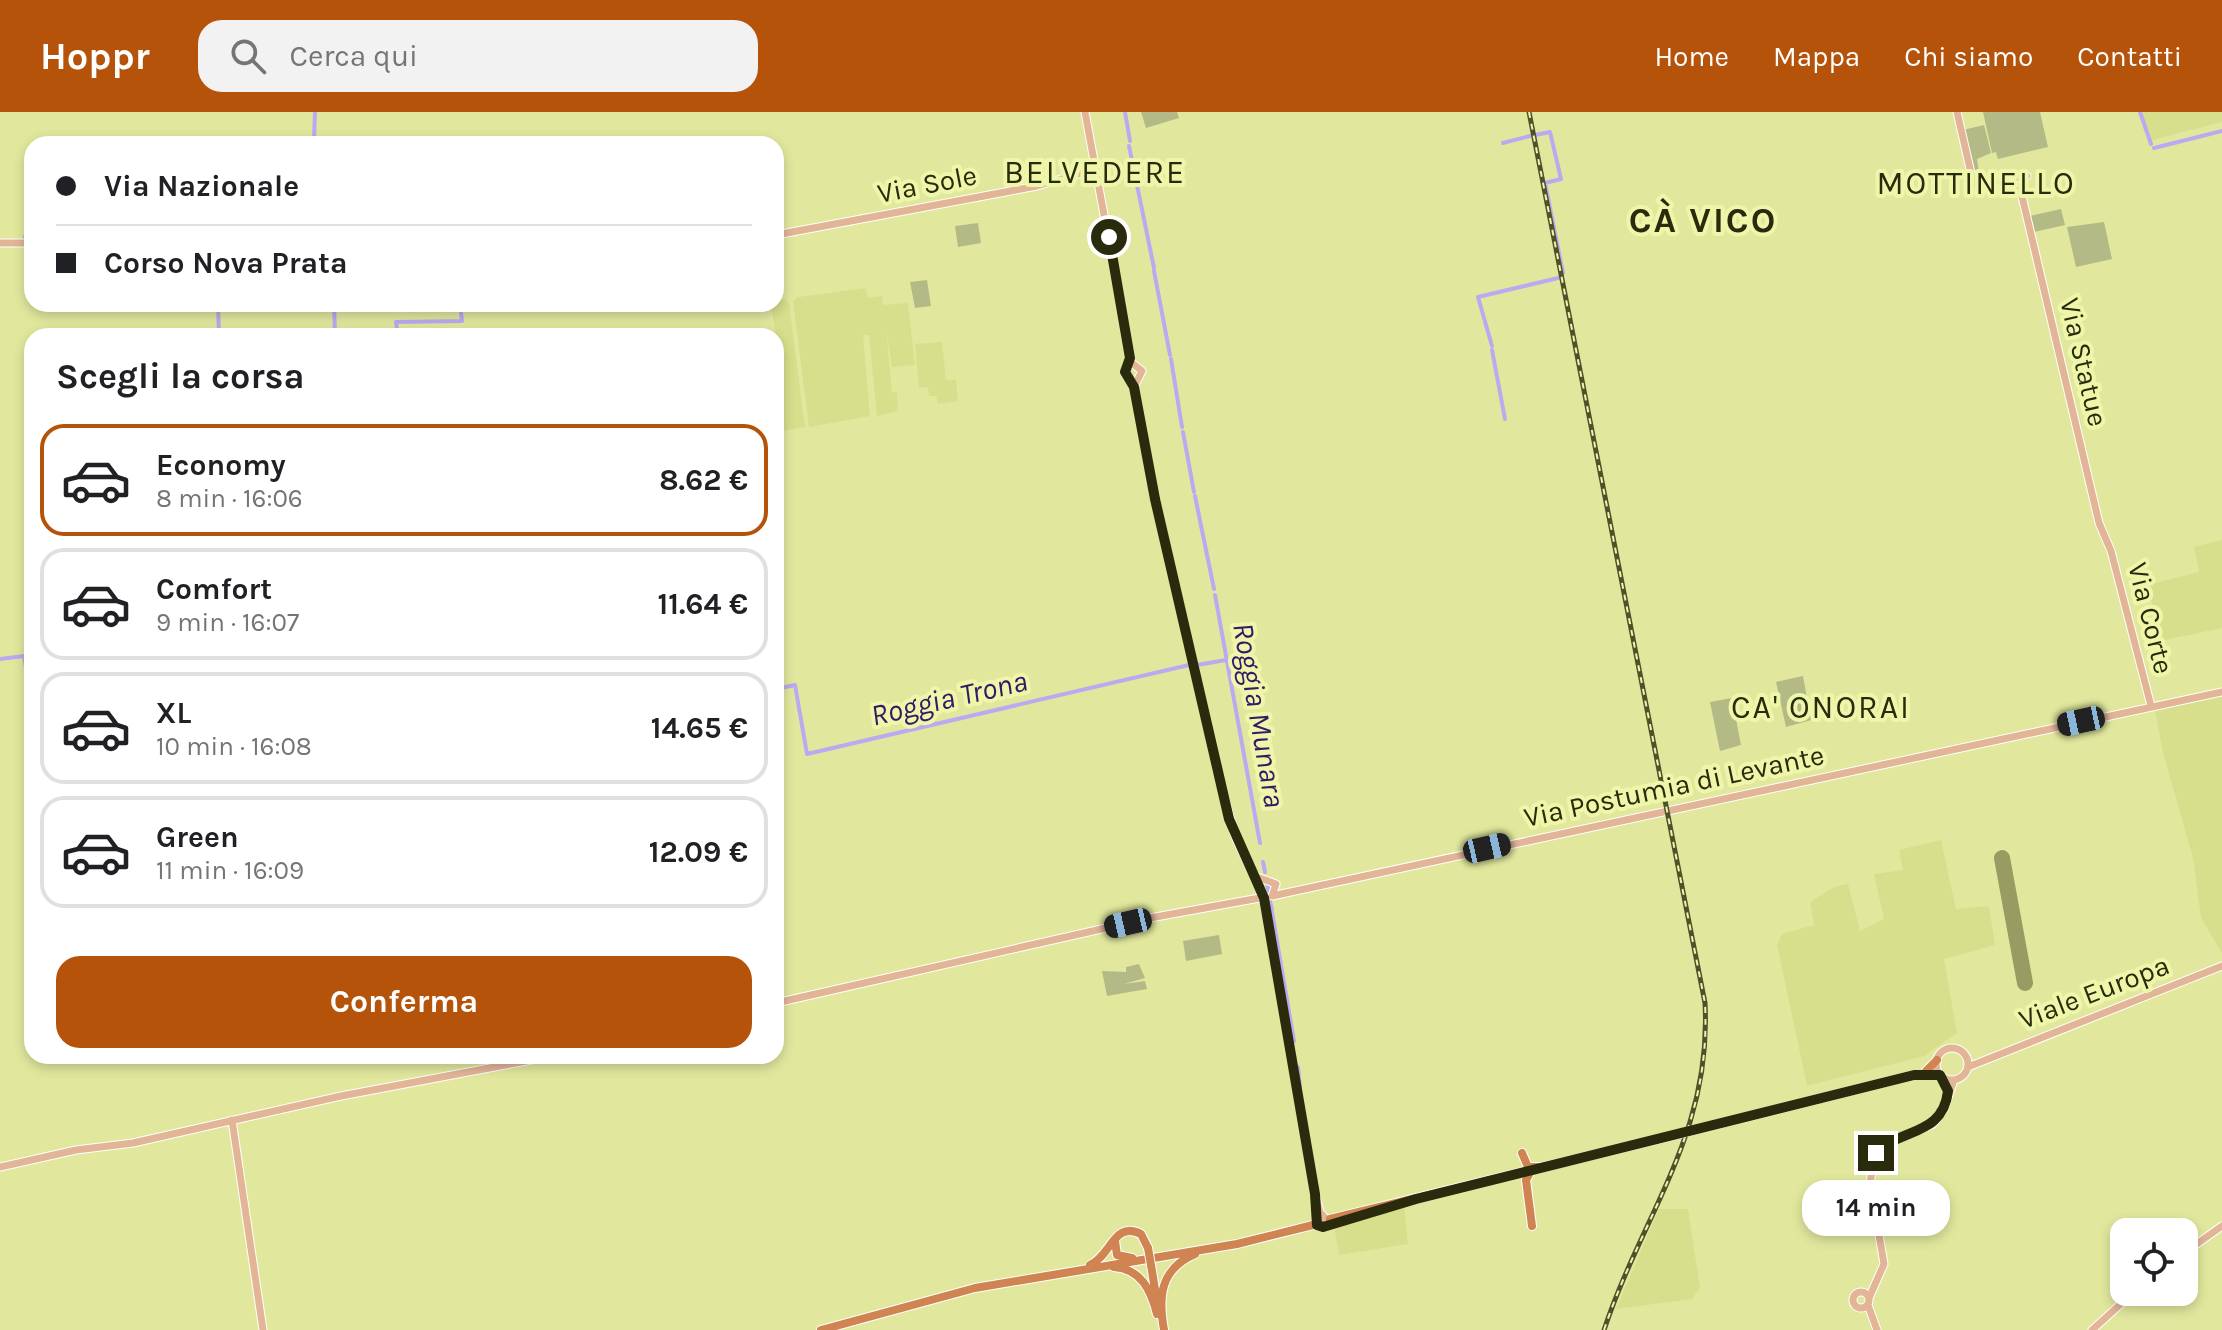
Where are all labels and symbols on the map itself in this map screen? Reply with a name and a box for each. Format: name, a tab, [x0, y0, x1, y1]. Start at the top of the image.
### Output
district label: BELVEDERE	[1004, 154, 1186, 191]
street label: Via Sole	[874, 158, 980, 210]
district label: MOTTINELLO	[1876, 165, 2076, 202]
district label: CÀ VICO	[1629, 198, 1777, 241]
route start	[1091, 219, 1127, 255]
street label: Via Statue	[2053, 295, 2115, 429]
street label: Via Corte	[2121, 559, 2181, 677]
water label: Roggia Munara	[1225, 620, 1293, 810]
water label: Roggia Trona	[867, 663, 1031, 733]
district label: CA' ONORAI	[1731, 689, 1911, 726]
car	[2055, 704, 2107, 738]
street label: Via Postumia di Levante	[1521, 738, 1827, 834]
car	[1461, 831, 1513, 865]
car	[1102, 906, 1154, 940]
street label: Viale Europa	[2014, 948, 2174, 1036]
route end	[1858, 1135, 1894, 1171]
callout: 14 min	[1802, 1181, 1950, 1237]

